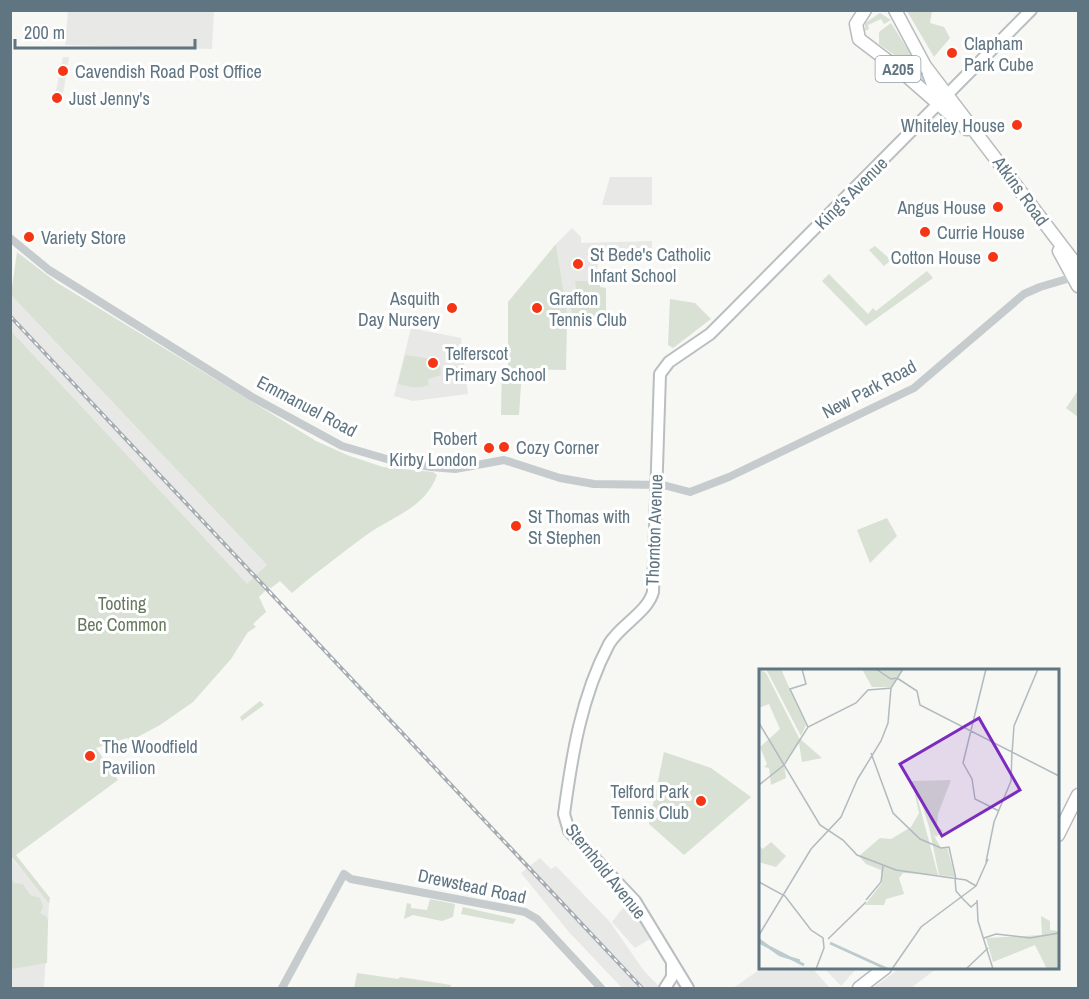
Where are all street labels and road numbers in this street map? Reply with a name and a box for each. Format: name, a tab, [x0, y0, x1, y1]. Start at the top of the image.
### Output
road number: A205	[876, 56, 920, 82]
street label: Atkins Road	[987, 150, 1055, 231]
street label: King's Avenue	[809, 151, 893, 235]
street label: New Park Road	[818, 354, 920, 424]
street label: Emmanuel Road	[253, 369, 361, 443]
street label: Thornton Avenue	[640, 474, 668, 586]
street label: Sternhold Avenue	[560, 818, 652, 924]
street label: Drewstead Road	[416, 862, 528, 910]

